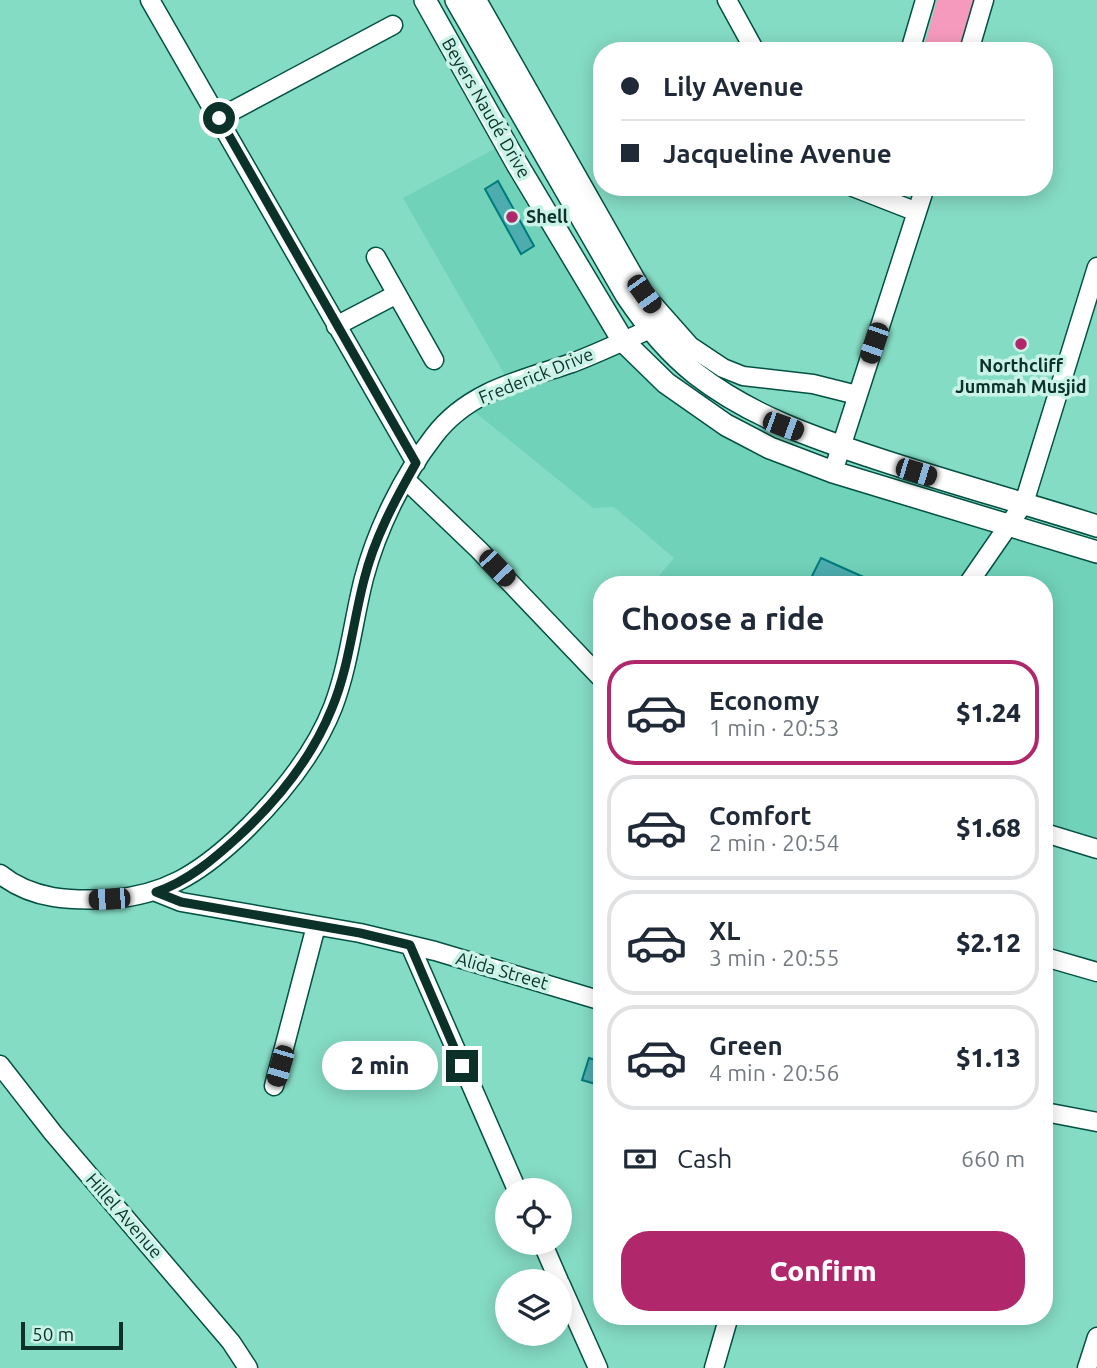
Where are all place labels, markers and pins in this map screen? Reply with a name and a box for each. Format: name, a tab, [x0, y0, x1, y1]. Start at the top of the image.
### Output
place label: Shell	[526, 206, 569, 226]
marker: Shell	[504, 209, 520, 225]
marker: Northcliff Jummah Musjid	[1013, 336, 1029, 352]
place label: Northcliff Jummah Musjid	[955, 355, 1087, 396]

